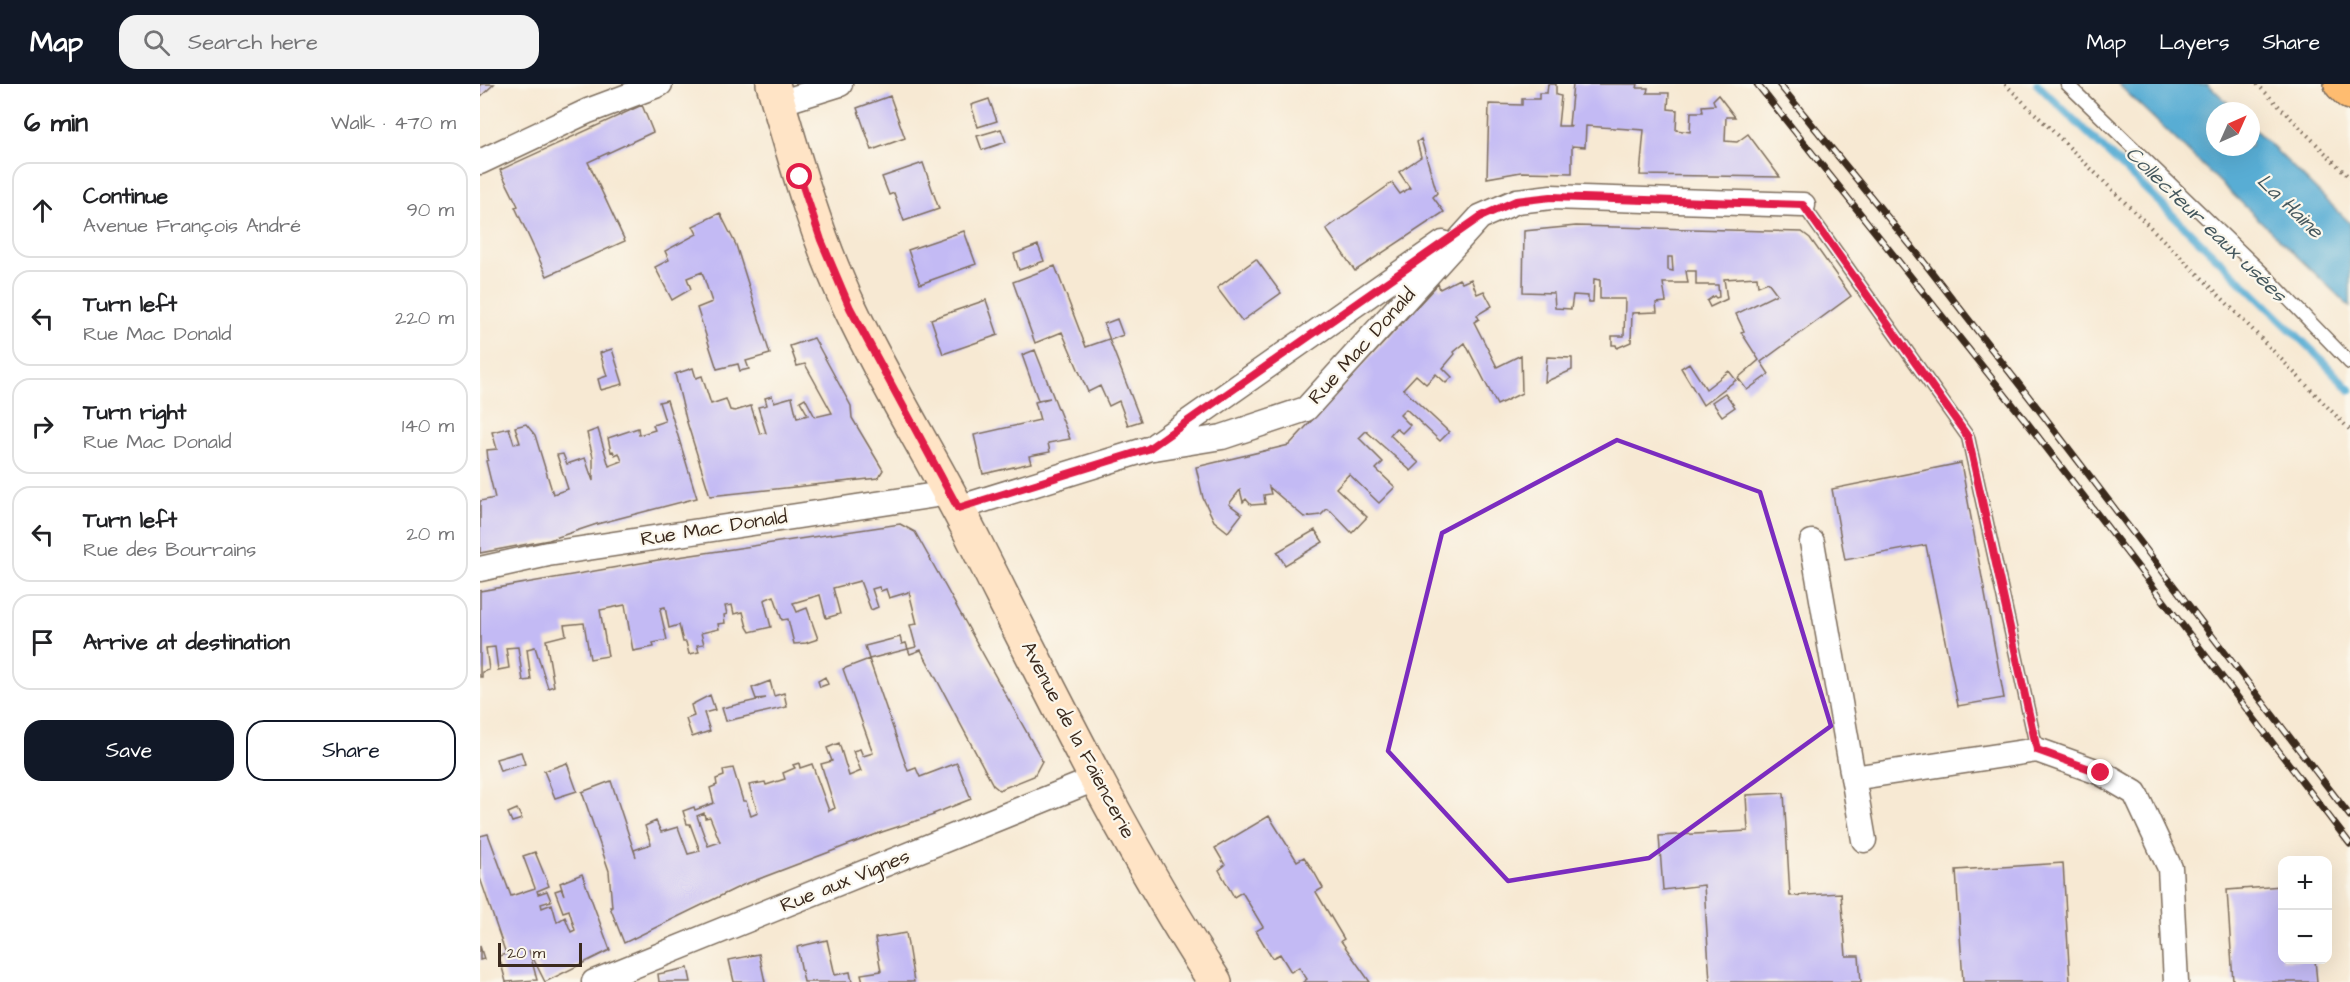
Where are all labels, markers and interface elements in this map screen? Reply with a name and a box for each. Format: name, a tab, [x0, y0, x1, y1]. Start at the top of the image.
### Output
search box	[119, 15, 539, 69]
text: Map	[30, 23, 83, 62]
icon: search	[140, 26, 173, 59]
text: Search here	[188, 27, 318, 58]
text: Map	[2086, 28, 2126, 57]
text: Layers	[2159, 28, 2229, 57]
text: Share	[2262, 28, 2320, 57]
north arrow	[2206, 102, 2260, 156]
text: 6 min	[24, 105, 88, 141]
text: Walk · 470 m	[331, 109, 456, 137]
water label: Collecteur eaux usées	[2119, 139, 2294, 310]
route start	[786, 163, 812, 189]
water label: La Haine	[2250, 167, 2331, 246]
text: Continue	[83, 181, 168, 212]
icon: ahead	[26, 194, 59, 227]
text: 90 m	[406, 196, 454, 224]
text: Avenue François André	[83, 212, 301, 240]
street label: Rue Mac Donald	[1302, 281, 1422, 411]
text: Turn left	[83, 289, 177, 320]
icon: left	[26, 302, 59, 335]
text: 220 m	[395, 304, 454, 332]
text: Rue Mac Donald	[83, 320, 231, 348]
text: Turn right	[83, 397, 186, 428]
icon: right	[26, 410, 59, 443]
text: 140 m	[402, 412, 454, 440]
text: Rue Mac Donald	[83, 428, 231, 456]
street label: Rue Mac Donald	[639, 503, 789, 553]
text: Turn left	[83, 505, 177, 536]
icon: left	[26, 518, 59, 551]
text: 20 m	[406, 520, 454, 548]
text: Rue des Bourrains	[83, 536, 256, 564]
icon: arrive	[26, 626, 59, 659]
text: Arrive at destination	[83, 627, 290, 658]
street label: Avenue de la Faïencerie	[1014, 636, 1142, 844]
button: Save	[24, 720, 234, 781]
button: Share	[246, 720, 456, 781]
route end	[2087, 759, 2113, 785]
street label: Rue aux Vignes	[776, 842, 914, 921]
map controls	[2278, 856, 2332, 964]
button: +	[2278, 856, 2332, 910]
button: −	[2278, 910, 2332, 964]
scale bar	[498, 940, 582, 968]
text: 20 m	[507, 942, 545, 964]

